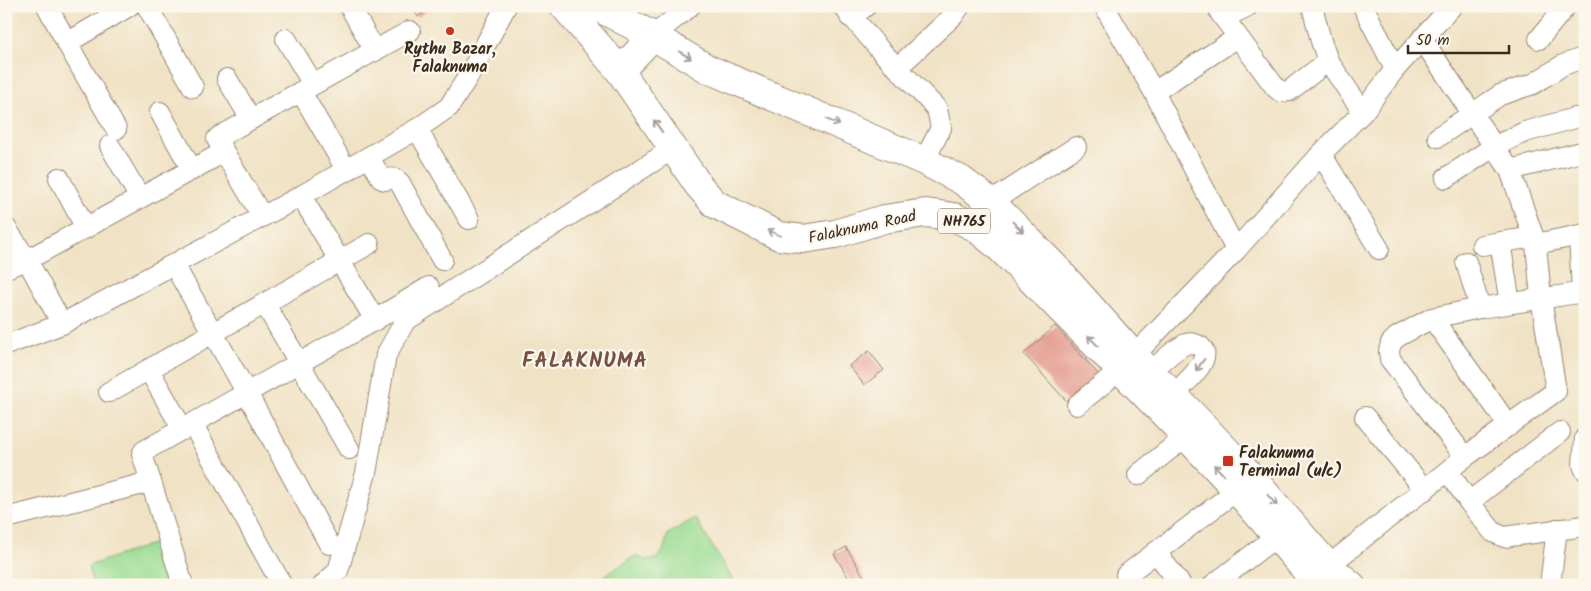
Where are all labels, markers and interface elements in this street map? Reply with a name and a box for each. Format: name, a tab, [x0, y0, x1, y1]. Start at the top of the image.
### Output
scale bar	[1408, 22, 1510, 54]
marker: Rythu Bazar, Falaknuma	[444, 25, 456, 37]
text: 50 m	[1416, 29, 1450, 53]
place label: Rythu Bazar, Falaknuma	[404, 37, 496, 80]
one-way arrow	[678, 50, 692, 60]
one-way arrow	[825, 117, 840, 127]
one-way arrow	[653, 119, 663, 133]
street label: Falaknuma Road	[806, 204, 920, 251]
road number: NH765	[938, 208, 990, 234]
one-way arrow	[1012, 221, 1024, 234]
one-way arrow	[767, 228, 782, 237]
one-way arrow	[1087, 335, 1099, 348]
district label: FALAKNUMA	[522, 345, 648, 378]
one-way arrow	[1195, 358, 1205, 372]
place label: Falaknuma Terminal (u/c)	[1239, 441, 1342, 484]
marker: Falaknuma Terminal (u/c)	[1221, 454, 1235, 468]
one-way arrow	[1213, 464, 1225, 477]
one-way arrow	[1266, 493, 1278, 506]

